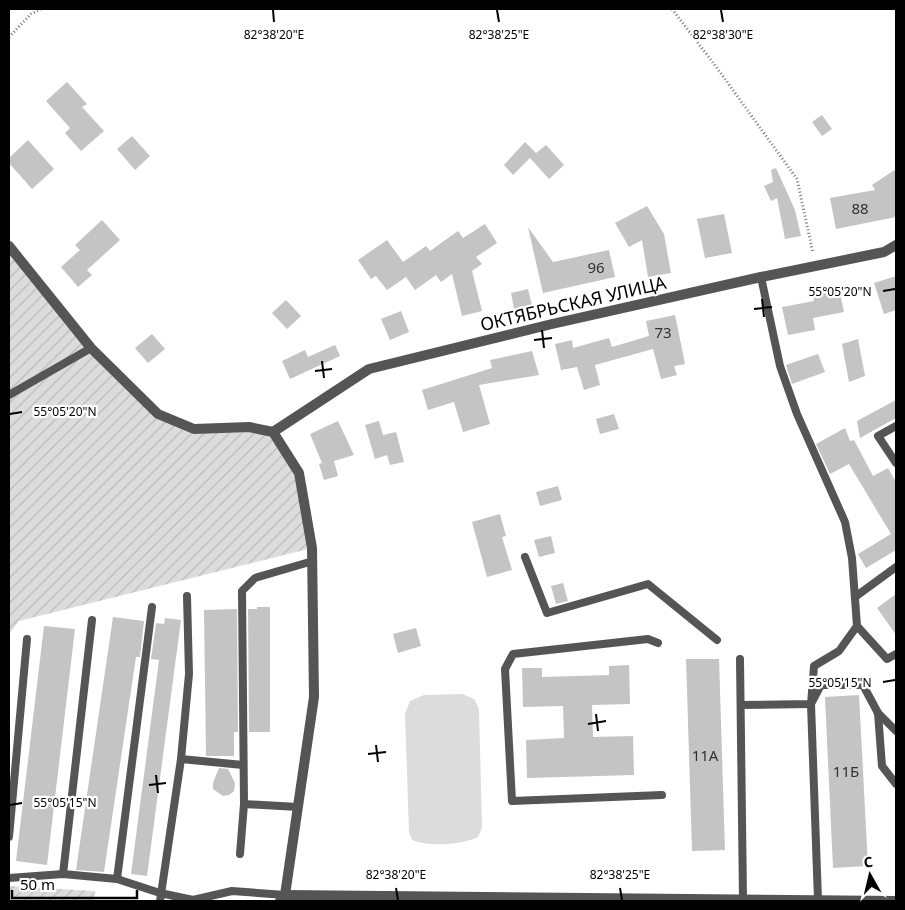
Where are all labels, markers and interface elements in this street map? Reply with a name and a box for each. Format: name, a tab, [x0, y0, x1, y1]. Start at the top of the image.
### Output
text: 82°38'20"E	[244, 26, 304, 43]
text: 82°38'25"E	[469, 26, 529, 43]
text: 82°38'30"E	[693, 26, 753, 43]
house number: 88	[851, 198, 869, 218]
house number: 96	[587, 257, 605, 277]
street label: ОКТЯБРЬСКАЯ УЛИЦА	[478, 270, 669, 336]
text: 55°05'20"N	[808, 283, 872, 300]
house number: 73	[654, 322, 672, 342]
text: 55°05'20"N	[33, 403, 97, 420]
text: 55°05'15"N	[808, 674, 872, 691]
house number: 11А	[692, 745, 719, 765]
house number: 11Б	[833, 761, 859, 781]
text: 55°05'15"N	[33, 794, 97, 811]
north arrow	[845, 850, 895, 900]
text: С	[862, 852, 874, 872]
text: 82°38'20"E	[366, 866, 426, 883]
text: 82°38'25"E	[590, 866, 650, 883]
scale bar	[12, 868, 138, 900]
text: 50 m	[20, 874, 55, 894]

